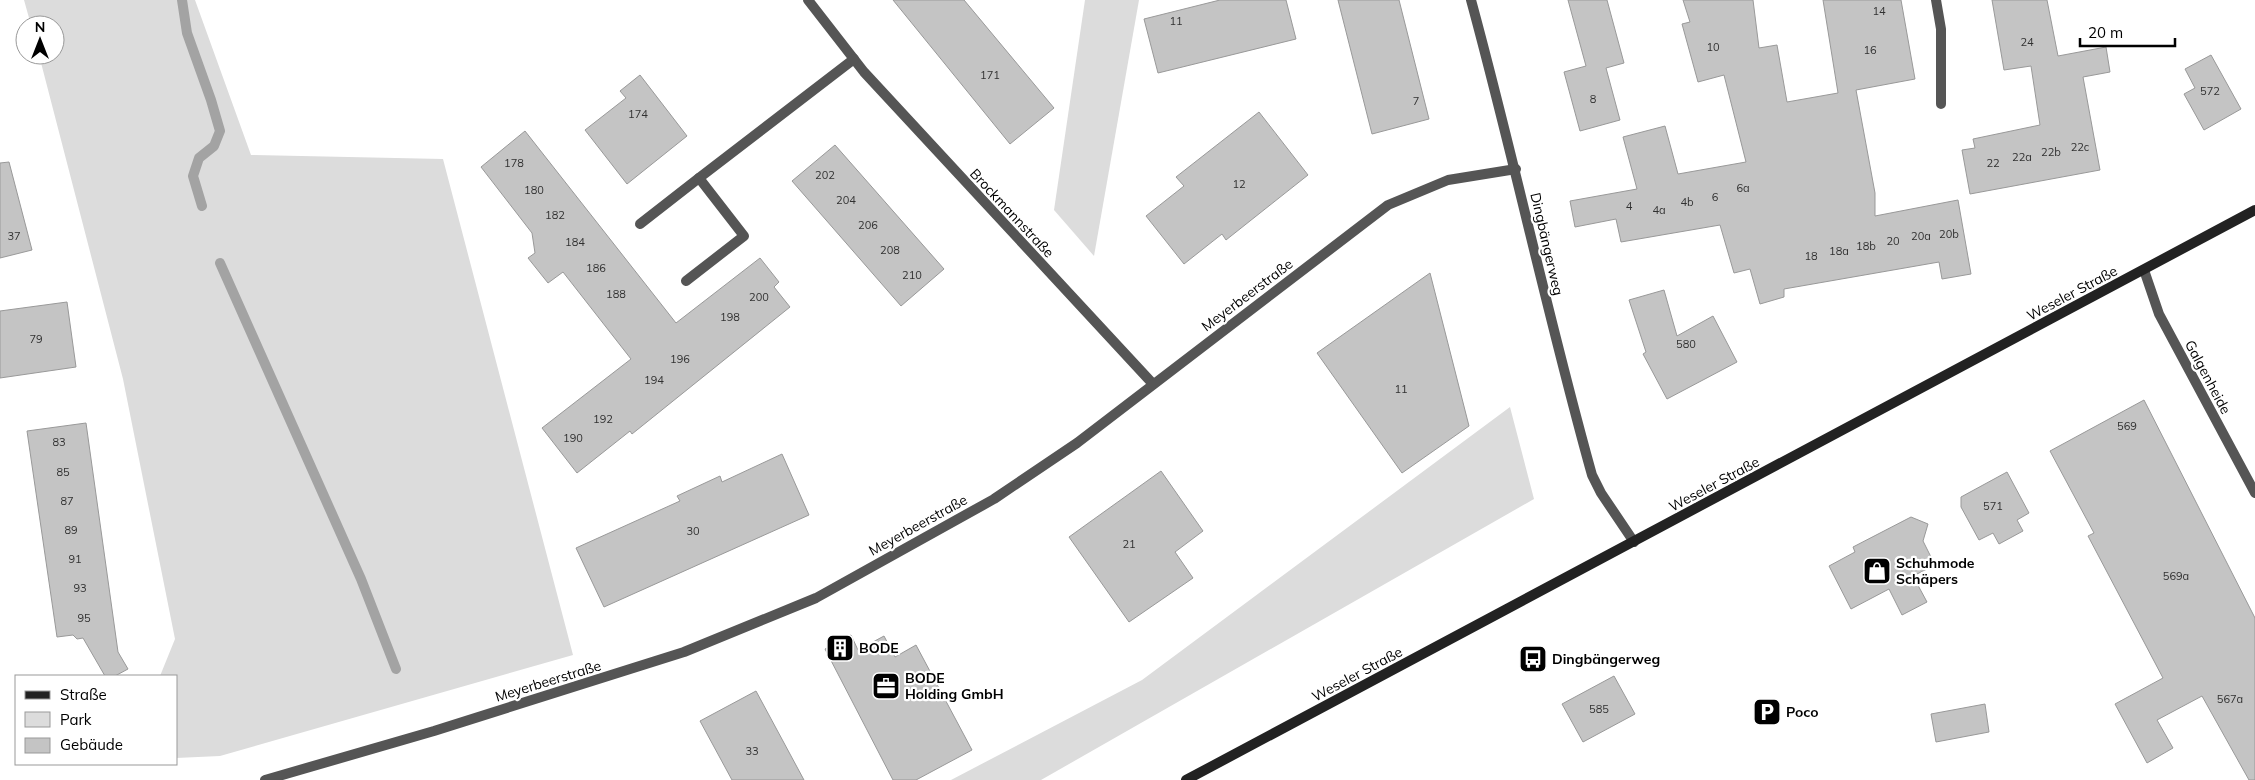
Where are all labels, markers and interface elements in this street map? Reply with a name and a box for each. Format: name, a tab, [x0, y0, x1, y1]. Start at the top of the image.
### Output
house number: 14	[1872, 4, 1886, 18]
house number: 11	[1169, 14, 1183, 28]
north arrow	[15, 15, 65, 65]
scale bar	[2080, 15, 2175, 47]
text: N	[35, 18, 45, 36]
text: 20 m	[2088, 23, 2123, 42]
house number: 24	[2020, 35, 2034, 49]
house number: 10	[1706, 40, 1720, 54]
house number: 16	[1863, 43, 1877, 57]
house number: 171	[980, 68, 1000, 82]
house number: 572	[2200, 84, 2220, 98]
house number: 8	[1590, 92, 1597, 106]
house number: 7	[1413, 94, 1419, 108]
house number: 174	[628, 107, 648, 121]
house number: 22c	[2071, 140, 2090, 154]
house number: 22b	[2041, 145, 2061, 159]
house number: 22a	[2012, 150, 2032, 164]
house number: 178	[504, 156, 524, 170]
house number: 22	[1986, 156, 2000, 170]
street label: Brockmannstraße	[966, 165, 1058, 261]
house number: 202	[815, 168, 835, 182]
house number: 12	[1232, 177, 1246, 191]
house number: 6a	[1736, 181, 1750, 195]
house number: 180	[524, 183, 544, 197]
house number: 6	[1712, 190, 1719, 204]
street label: Dingbängerweg	[1526, 191, 1568, 297]
house number: 204	[836, 193, 856, 207]
house number: 4b	[1680, 195, 1694, 209]
house number: 4	[1626, 199, 1633, 213]
house number: 4a	[1652, 203, 1666, 217]
house number: 182	[545, 208, 565, 222]
house number: 206	[858, 218, 878, 232]
house number: 20b	[1939, 227, 1959, 241]
house number: 37	[7, 229, 21, 243]
house number: 20a	[1911, 229, 1931, 243]
house number: 20	[1886, 234, 1900, 248]
house number: 184	[565, 235, 585, 249]
house number: 18b	[1856, 239, 1876, 253]
house number: 208	[880, 243, 900, 257]
house number: 18a	[1829, 244, 1849, 258]
house number: 18	[1804, 249, 1818, 263]
street label: Meyerbeerstraße	[1198, 255, 1296, 335]
house number: 186	[586, 261, 606, 275]
street label: Weseler Straße	[2024, 262, 2120, 324]
house number: 210	[902, 268, 922, 282]
house number: 188	[606, 287, 626, 301]
house number: 200	[749, 290, 769, 304]
house number: 198	[720, 310, 740, 324]
house number: 79	[29, 332, 43, 346]
house number: 580	[1676, 337, 1696, 351]
street label: Galgenheide	[2181, 337, 2235, 417]
house number: 196	[670, 352, 690, 366]
house number: 194	[644, 373, 664, 387]
house number: 11	[1394, 382, 1408, 396]
house number: 192	[593, 412, 613, 426]
house number: 569	[2117, 419, 2137, 433]
house number: 190	[563, 431, 583, 445]
house number: 83	[52, 435, 66, 449]
street label: Weseler Straße	[1666, 453, 1762, 515]
house number: 85	[56, 465, 70, 479]
street label: Meyerbeerstraße	[866, 490, 970, 560]
house number: 87	[60, 494, 74, 508]
house number: 571	[1983, 499, 2003, 513]
house number: 89	[64, 523, 78, 537]
house number: 30	[686, 524, 700, 538]
house number: 21	[1122, 537, 1136, 551]
house number: 91	[68, 552, 82, 566]
place label: Schuhmode Schäpers	[1896, 554, 1975, 588]
shop icon: Schuhmode Schäpers	[1862, 556, 1892, 586]
house number: 569a	[2163, 569, 2189, 583]
house number: 93	[73, 581, 87, 595]
house number: 95	[77, 611, 91, 625]
building icon: BODE	[825, 633, 855, 663]
place label: BODE	[859, 639, 899, 657]
street label: Weseler Straße	[1309, 643, 1405, 705]
bus stop icon: Dingbängerweg	[1518, 644, 1548, 674]
place label: Dingbängerweg	[1552, 650, 1660, 668]
street label: Meyerbeerstraße	[493, 656, 603, 706]
place label: BODE Holding GmbH	[905, 669, 1004, 703]
office icon: BODE Holding GmbH	[871, 671, 901, 701]
legend	[15, 675, 178, 765]
text: Straße	[60, 685, 107, 704]
house number: 567a	[2217, 692, 2243, 706]
parking icon: Poco	[1752, 697, 1782, 727]
house number: 585	[1589, 702, 1609, 716]
place label: Poco	[1786, 703, 1818, 721]
text: Park	[60, 710, 92, 729]
text: Gebäude	[60, 735, 123, 754]
house number: 33	[745, 744, 759, 758]

